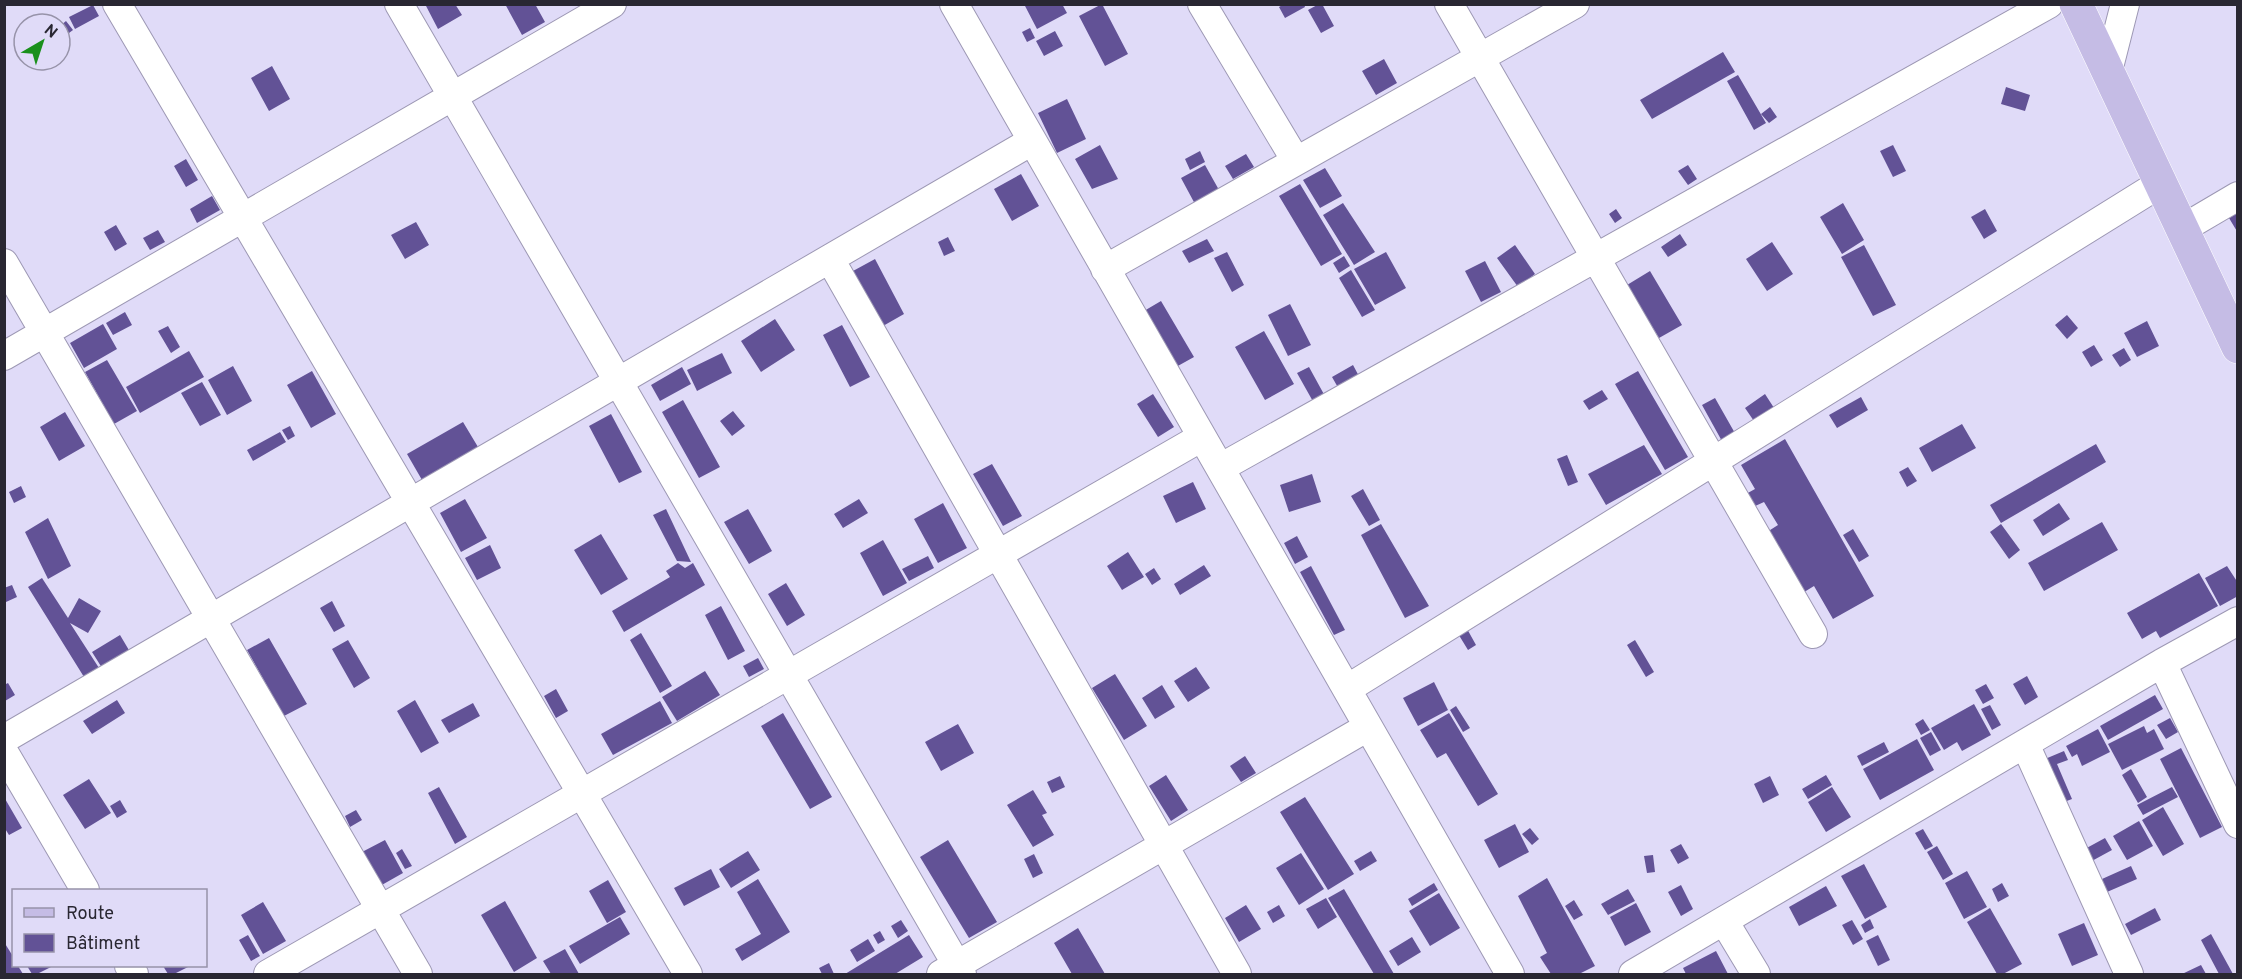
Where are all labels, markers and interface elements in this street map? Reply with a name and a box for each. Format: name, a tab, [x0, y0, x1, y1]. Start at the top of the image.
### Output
north arrow	[12, 12, 72, 72]
text: N	[39, 21, 61, 43]
legend	[12, 889, 207, 967]
text: Route	[66, 903, 114, 926]
text: Bâtiment	[66, 933, 140, 956]

